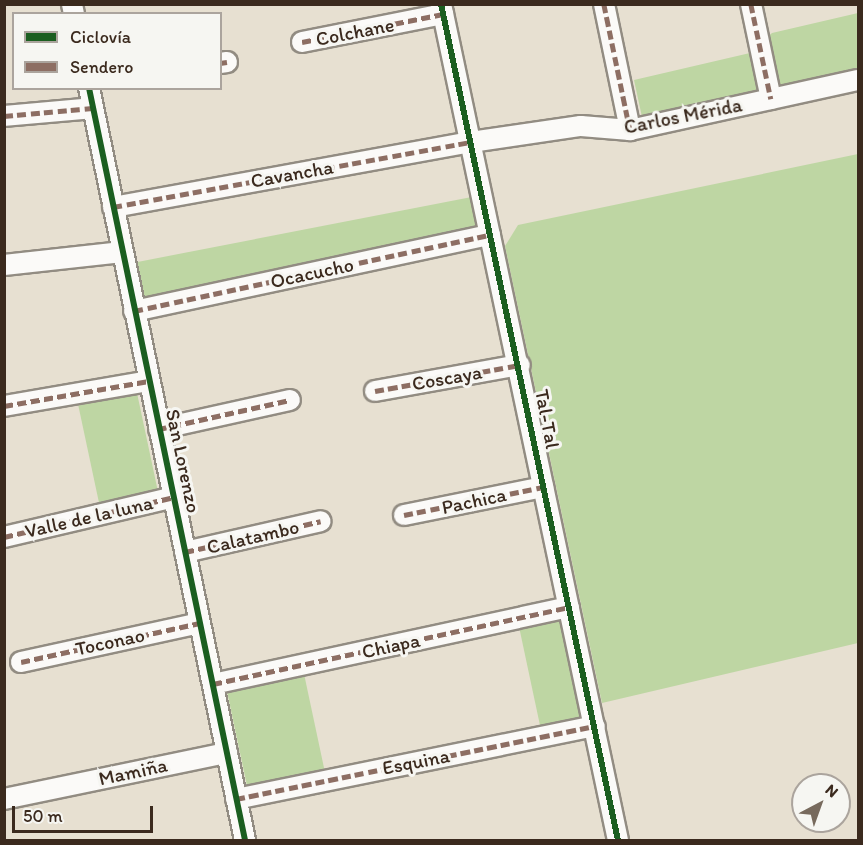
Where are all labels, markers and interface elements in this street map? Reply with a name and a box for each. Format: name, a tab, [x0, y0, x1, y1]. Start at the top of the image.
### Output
legend	[12, 12, 222, 90]
street label: Colchane	[314, 13, 396, 51]
text: Ciclovía	[70, 26, 131, 48]
text: Sendero	[70, 56, 133, 78]
street label: Carlos Mérida	[622, 93, 744, 139]
street label: Cavancha	[249, 155, 335, 193]
street label: Ocacucho	[268, 252, 356, 294]
street label: Coscaya	[410, 360, 484, 396]
street label: Tal-Tal	[529, 387, 565, 451]
street label: San Lorenzo	[160, 407, 206, 515]
street label: Pachica	[439, 482, 509, 520]
street label: Valle de la luna	[23, 491, 155, 543]
street label: Calatambo	[204, 515, 302, 559]
street label: Toconao	[73, 623, 147, 661]
street label: Chiapa	[360, 628, 422, 664]
street label: Esquina	[380, 744, 452, 780]
street label: Mamiña	[96, 753, 170, 791]
north arrow	[791, 773, 851, 833]
text: N	[822, 780, 842, 801]
scale bar	[15, 794, 156, 832]
text: 50 m	[23, 805, 63, 827]

